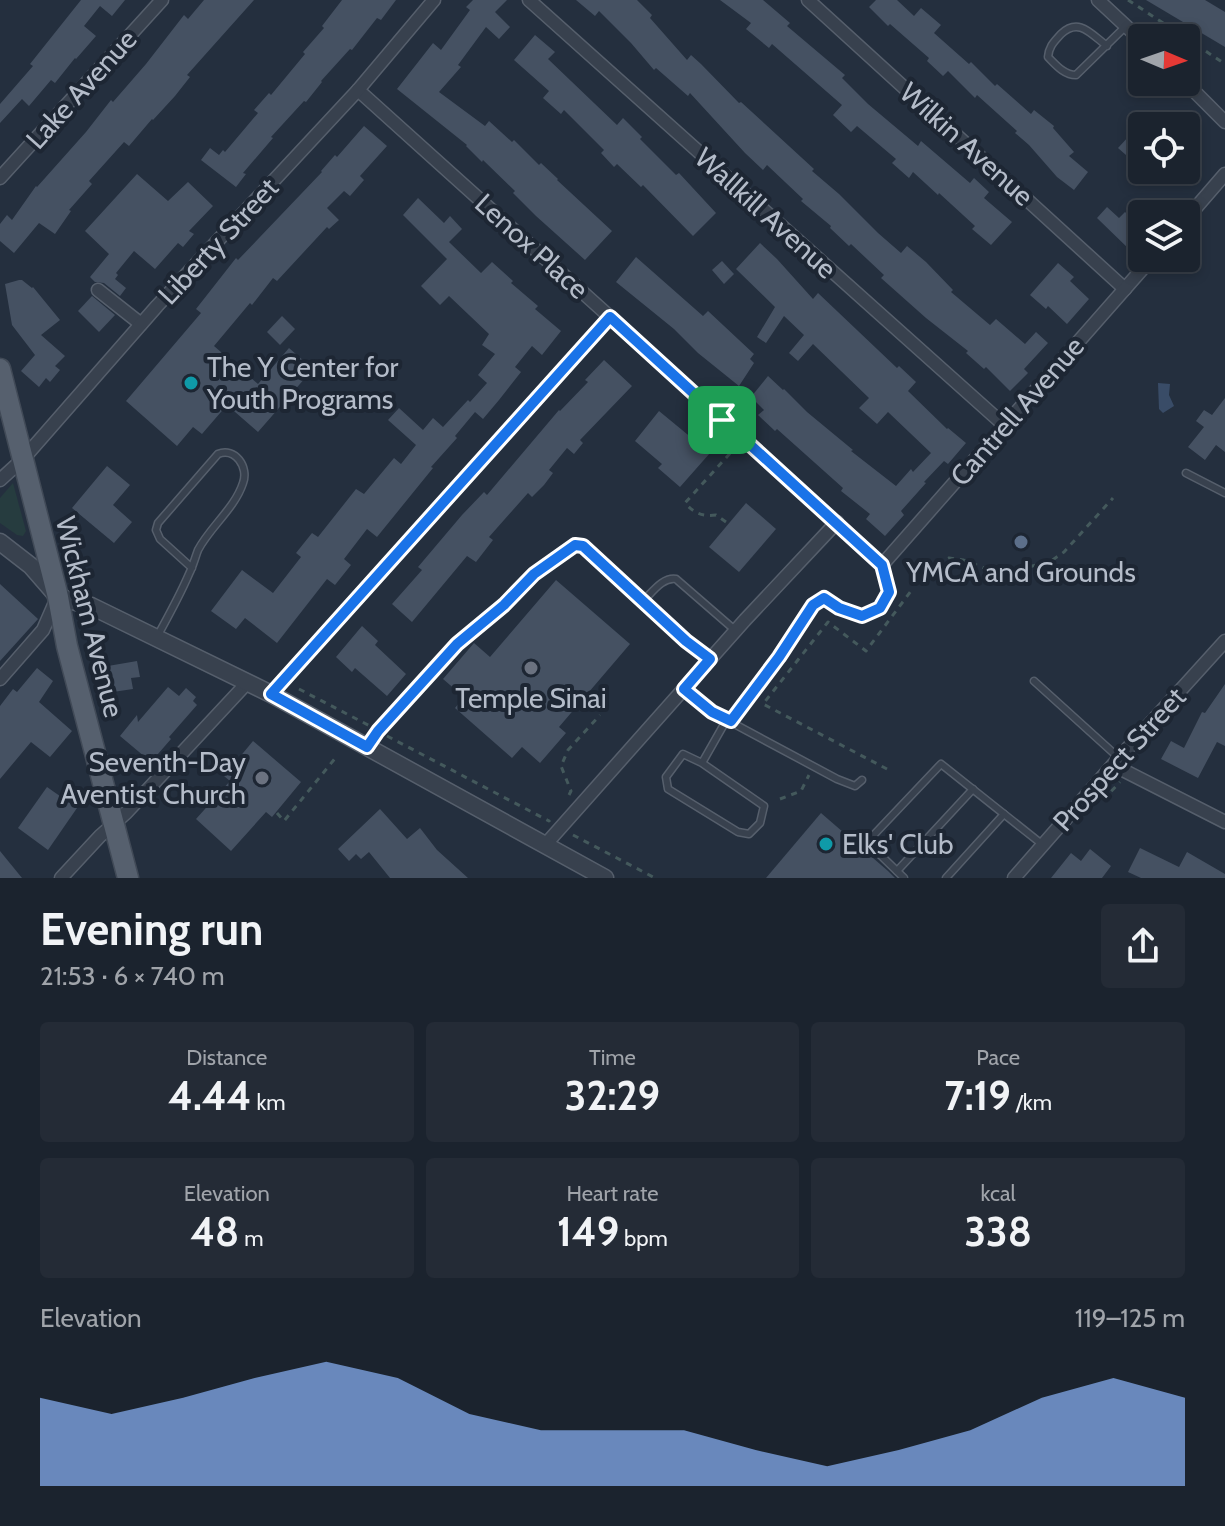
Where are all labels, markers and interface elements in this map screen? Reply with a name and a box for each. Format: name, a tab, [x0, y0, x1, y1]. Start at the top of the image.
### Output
street label: Lake Avenue	[19, 22, 143, 156]
north arrow	[1128, 24, 1200, 96]
map controls	[1128, 24, 1200, 272]
street label: Wilkin Avenue	[893, 75, 1041, 213]
button: locate	[1128, 112, 1200, 184]
street label: Wallkill Avenue	[688, 141, 844, 285]
street label: Liberty Street	[151, 171, 285, 311]
street label: Lenox Place	[468, 186, 596, 306]
button: layers	[1128, 200, 1200, 272]
street label: Cantrell Avenue	[943, 329, 1091, 493]
place label: The Y Center for Youth Programs	[206, 350, 399, 416]
marker: The Y Center for Youth Programs	[182, 374, 200, 392]
pin	[688, 386, 756, 454]
icon: arrive	[700, 398, 744, 442]
street label: Wickham Avenue	[49, 513, 131, 721]
marker: YMCA and Grounds	[1012, 533, 1030, 551]
place label: YMCA and Grounds	[905, 555, 1136, 589]
marker: Temple Sinai	[522, 659, 540, 677]
street label: Prospect Street	[1046, 680, 1192, 838]
place label: Temple Sinai	[455, 681, 607, 715]
place label: Seventh-Day Aventist Church	[60, 745, 246, 811]
marker: Seventh-Day Aventist Church	[253, 769, 271, 787]
place label: Elks' Club	[842, 827, 953, 861]
marker: Elks' Club	[817, 835, 835, 853]
text: Evening run	[40, 903, 263, 956]
button: share	[1101, 904, 1185, 988]
text: 21:53 · 6 × 740 m	[40, 960, 225, 992]
text: Distance	[186, 1044, 267, 1071]
text: Time	[589, 1044, 636, 1071]
text: Pace	[976, 1044, 1020, 1071]
text: 4.44	[168, 1071, 251, 1120]
text: 32:29	[565, 1071, 660, 1120]
text: 7:19	[944, 1071, 1011, 1120]
text: km	[251, 1089, 286, 1116]
text: /km	[1011, 1089, 1052, 1116]
text: Elevation	[184, 1180, 270, 1207]
text: Heart rate	[566, 1180, 659, 1207]
text: kcal	[981, 1180, 1016, 1207]
text: 48	[190, 1207, 239, 1256]
text: 149	[557, 1207, 619, 1256]
text: 338	[965, 1207, 1032, 1256]
text: m	[239, 1225, 263, 1252]
text: bpm	[619, 1225, 668, 1252]
text: Elevation	[40, 1302, 142, 1334]
text: 119–125 m	[1075, 1302, 1185, 1334]

